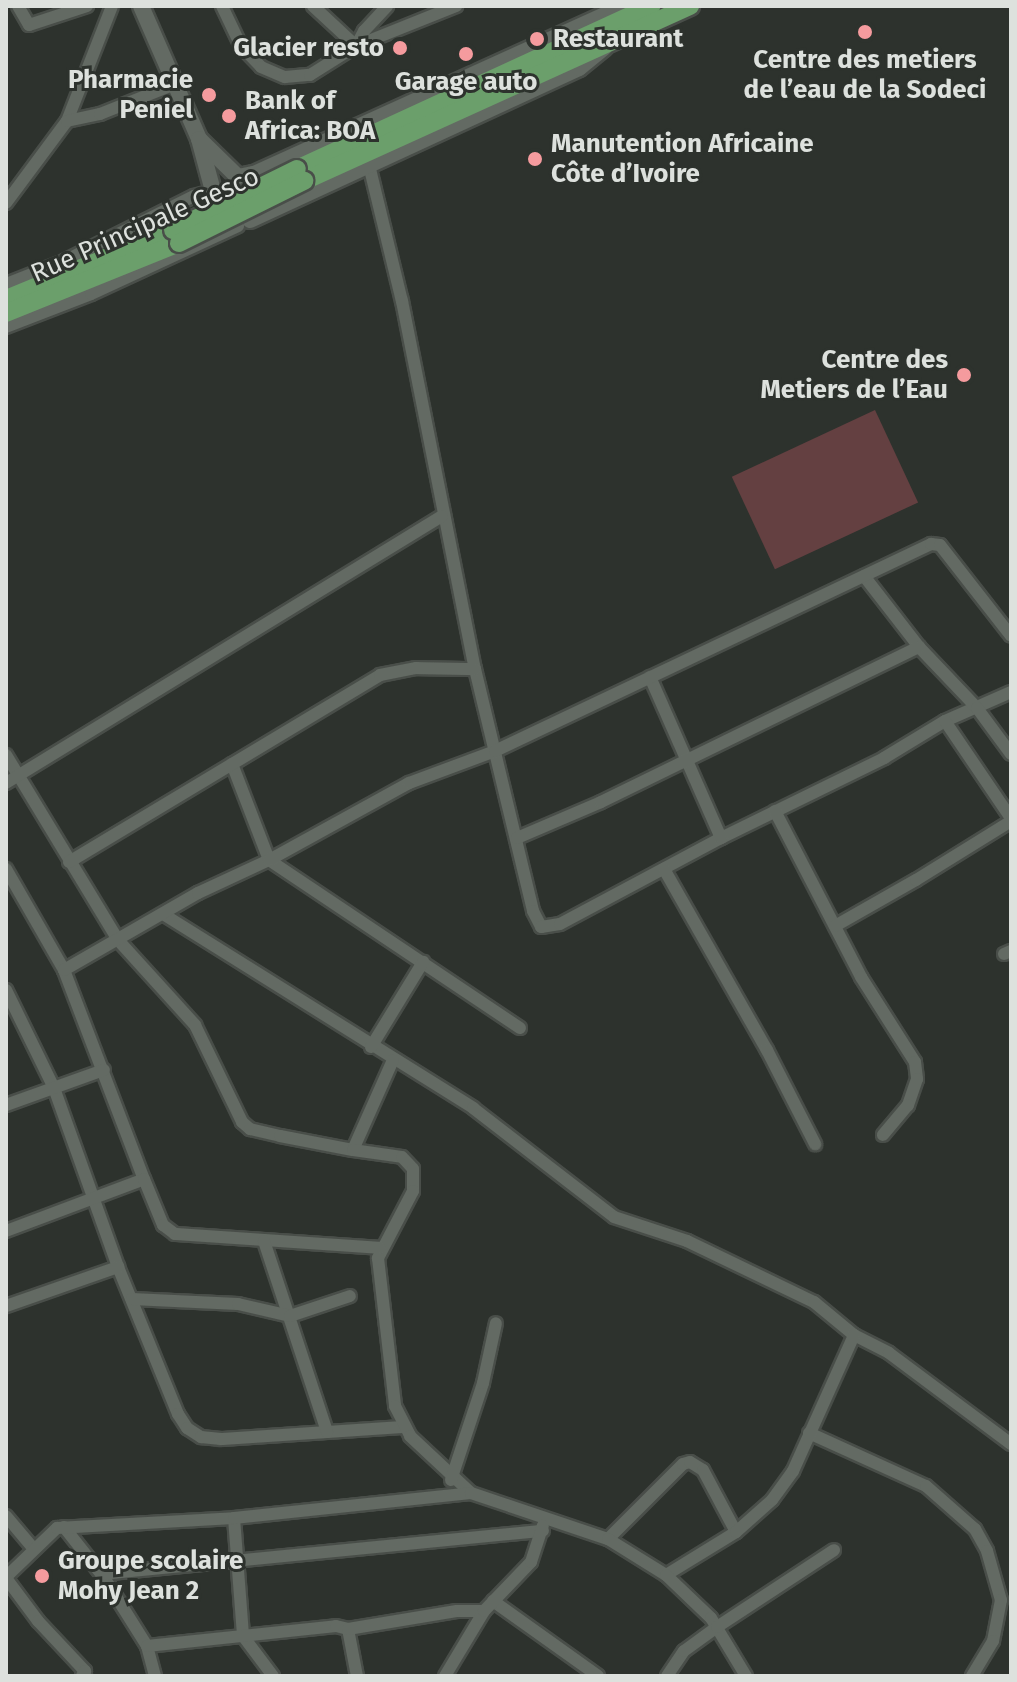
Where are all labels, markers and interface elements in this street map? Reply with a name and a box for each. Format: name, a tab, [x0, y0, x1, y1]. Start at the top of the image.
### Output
place label: Restaurant	[553, 23, 683, 55]
marker: Centre des metiers de l’eau de la Sodeci	[856, 23, 874, 41]
marker: Restaurant	[528, 30, 546, 48]
place label: Glacier resto	[233, 32, 384, 64]
marker: Glacier resto	[391, 39, 409, 57]
place label: Centre des metiers de l’eau de la Sodeci	[744, 44, 986, 106]
marker: Garage auto	[457, 45, 475, 63]
place label: Pharmacie Peniel	[68, 64, 193, 126]
place label: Garage auto	[395, 66, 537, 98]
place label: Bank of Africa: BOA	[245, 85, 375, 146]
marker: Pharmacie Peniel	[200, 86, 218, 104]
marker: Bank of Africa: BOA	[220, 107, 238, 125]
place label: Manutention Africaine Côte d’Ivoire	[551, 128, 814, 190]
marker: Manutention Africaine Côte d’Ivoire	[526, 150, 544, 168]
street label: Rue Principale Gesco	[26, 161, 264, 289]
place label: Centre des Metiers de l’Eau	[760, 344, 948, 406]
marker: Centre des Metiers de l’Eau	[955, 366, 973, 384]
place label: Groupe scolaire Mohy Jean 2	[58, 1545, 243, 1606]
marker: Groupe scolaire Mohy Jean 2	[33, 1567, 51, 1585]

